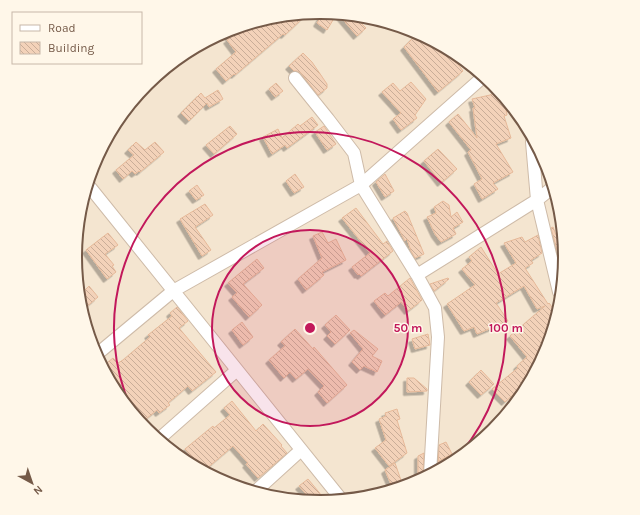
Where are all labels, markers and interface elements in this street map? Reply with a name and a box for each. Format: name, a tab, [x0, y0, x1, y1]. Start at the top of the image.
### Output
legend	[12, 12, 142, 64]
text: Road	[48, 21, 76, 35]
text: Building	[48, 41, 95, 55]
centre of rings	[303, 321, 317, 335]
text: 50 m	[394, 321, 423, 335]
text: 100 m	[489, 321, 523, 335]
north arrow	[12, 463, 52, 503]
text: N	[31, 483, 45, 498]

